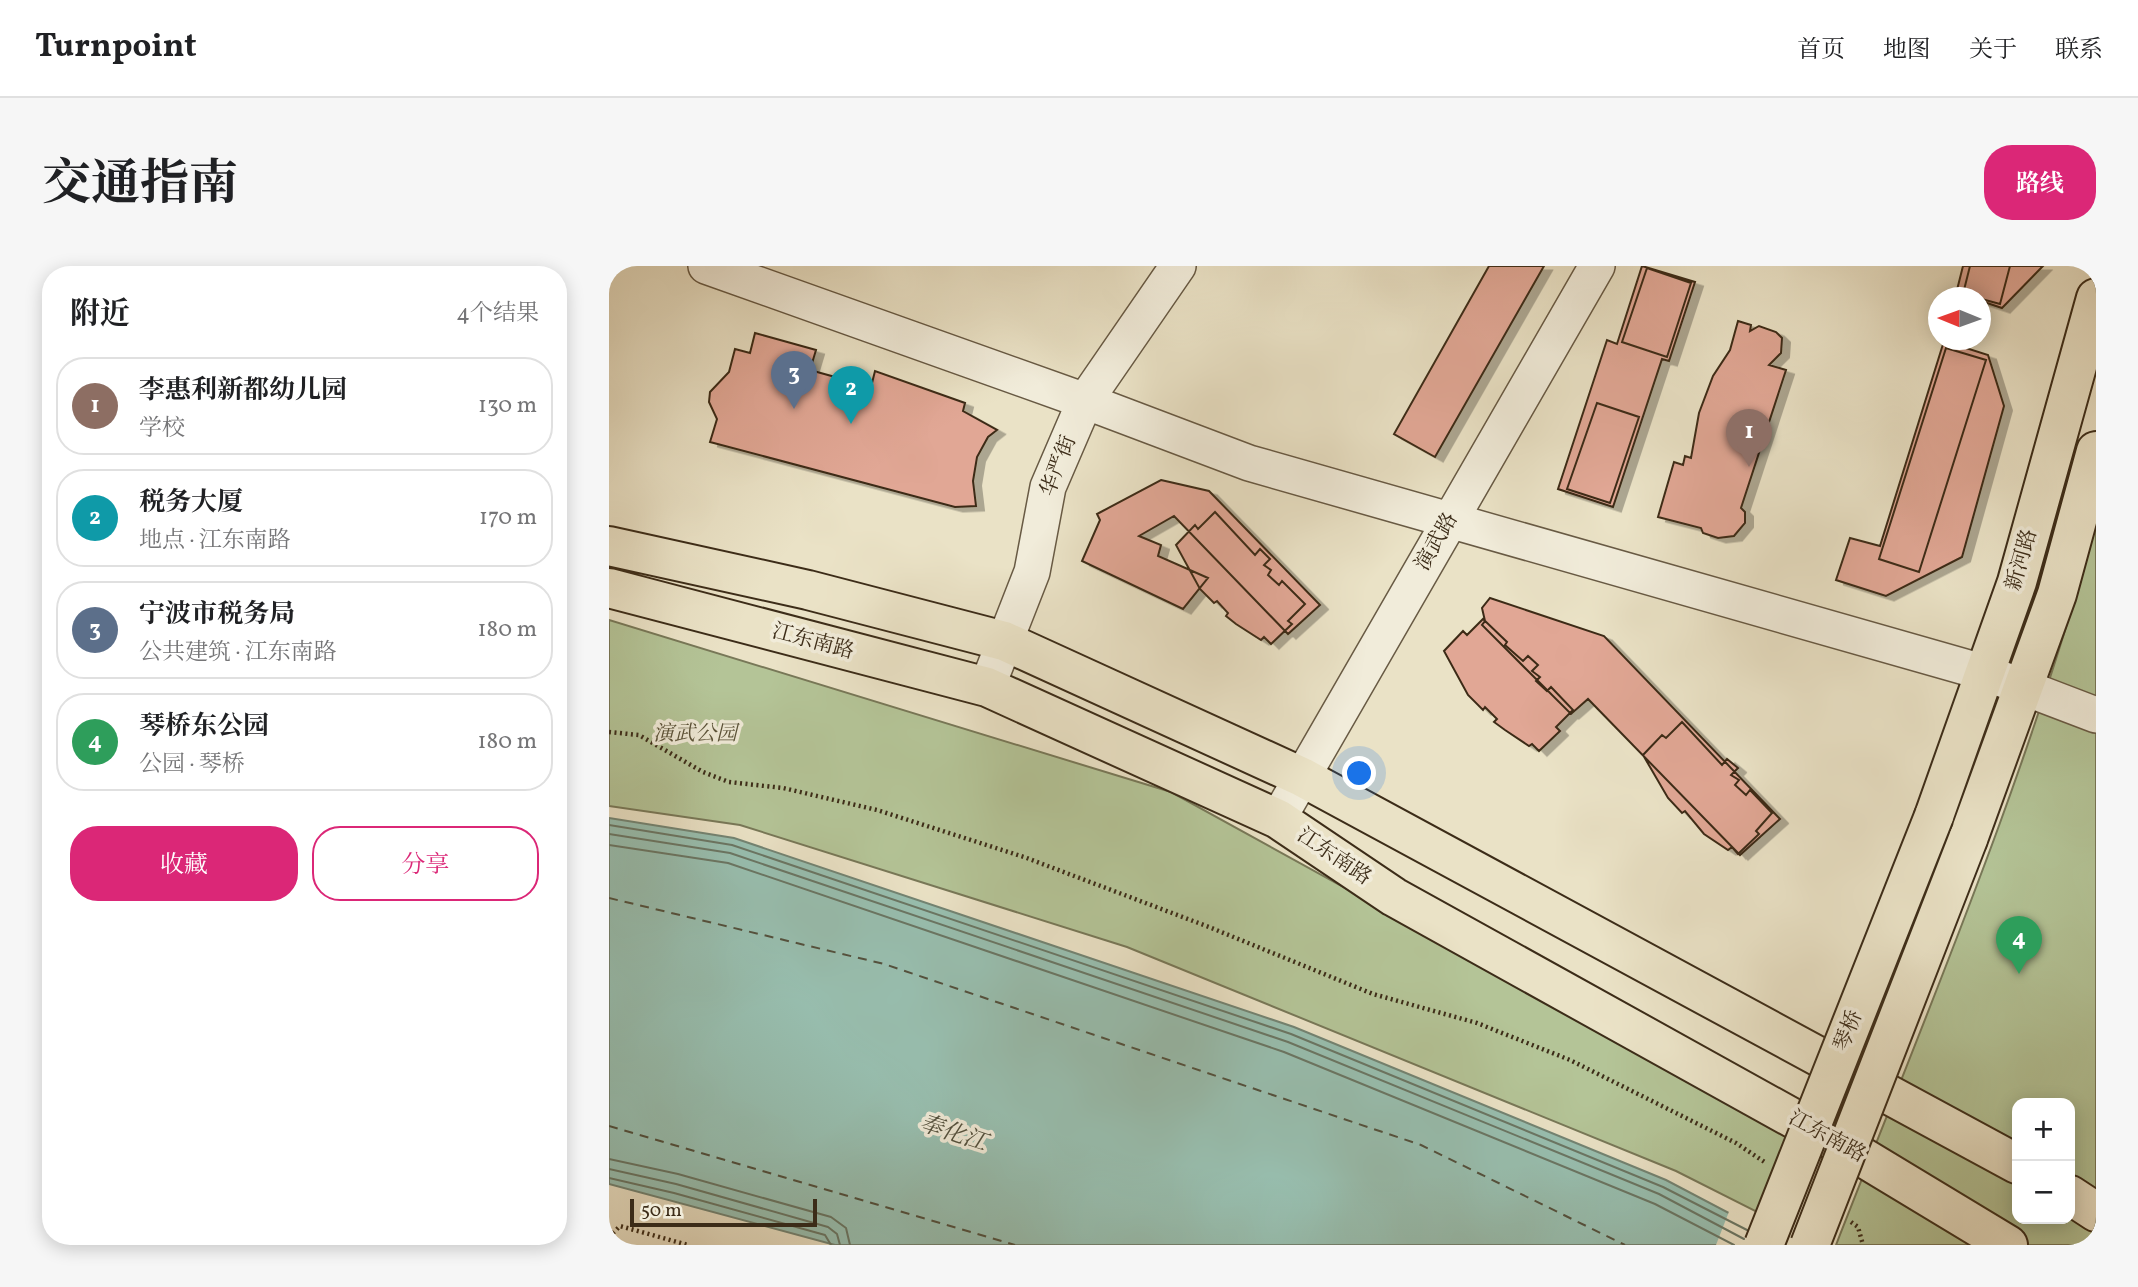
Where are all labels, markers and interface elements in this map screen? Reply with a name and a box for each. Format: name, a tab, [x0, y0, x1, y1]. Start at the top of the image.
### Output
text: Turnpoint	[35, 25, 197, 71]
text: 首页	[1797, 34, 1845, 68]
text: 地图	[1883, 34, 1931, 68]
text: 关于	[1969, 34, 2017, 68]
text: 联系	[2055, 34, 2103, 68]
button: 路线	[1984, 145, 2096, 220]
text: 交通指南	[42, 152, 238, 221]
north arrow	[1928, 287, 1991, 350]
text: 附近	[70, 294, 130, 336]
text: 4个结果	[456, 298, 539, 330]
pin: 3	[771, 351, 817, 409]
pin: 2	[828, 366, 874, 424]
text: 李惠利新都幼儿园	[139, 373, 347, 409]
text: 1	[90, 390, 100, 422]
text: 130 m	[478, 390, 537, 422]
pin: 1	[1726, 409, 1772, 467]
text: 学校	[139, 413, 185, 445]
street label: 华严街	[1034, 431, 1084, 501]
text: 税务大厦	[139, 485, 243, 521]
text: 2	[89, 502, 101, 534]
text: 170 m	[479, 502, 537, 534]
street label: 演武路	[1409, 507, 1465, 577]
text: 地点 · 江东南路	[139, 525, 291, 557]
street label: 新河路	[1999, 526, 2045, 594]
text: 宁波市税务局	[139, 597, 295, 633]
text: 3	[89, 614, 101, 646]
text: 180 m	[478, 614, 537, 646]
street label: 江东南路	[769, 617, 857, 667]
text: 公共建筑 · 江东南路	[139, 637, 337, 669]
text: 琴桥东公园	[139, 709, 269, 745]
park label: 演武公园	[653, 720, 740, 749]
text: 4	[88, 726, 102, 758]
text: 180 m	[478, 726, 537, 758]
text: 公园 · 琴桥	[139, 749, 245, 781]
your location	[1342, 756, 1376, 790]
street label: 江东南路	[1291, 821, 1377, 893]
button: 收藏	[70, 826, 298, 901]
button: 分享	[312, 826, 539, 901]
pin: 4	[1996, 916, 2042, 974]
street label: 琴桥	[1828, 1006, 1870, 1056]
map controls	[2012, 1098, 2075, 1224]
button: +	[2012, 1098, 2075, 1161]
street label: 江东南路	[1783, 1104, 1871, 1170]
water label: 奉化江	[915, 1108, 994, 1161]
button: −	[2012, 1161, 2075, 1224]
scale bar	[630, 1196, 817, 1228]
text: 50 m	[641, 1198, 682, 1224]

